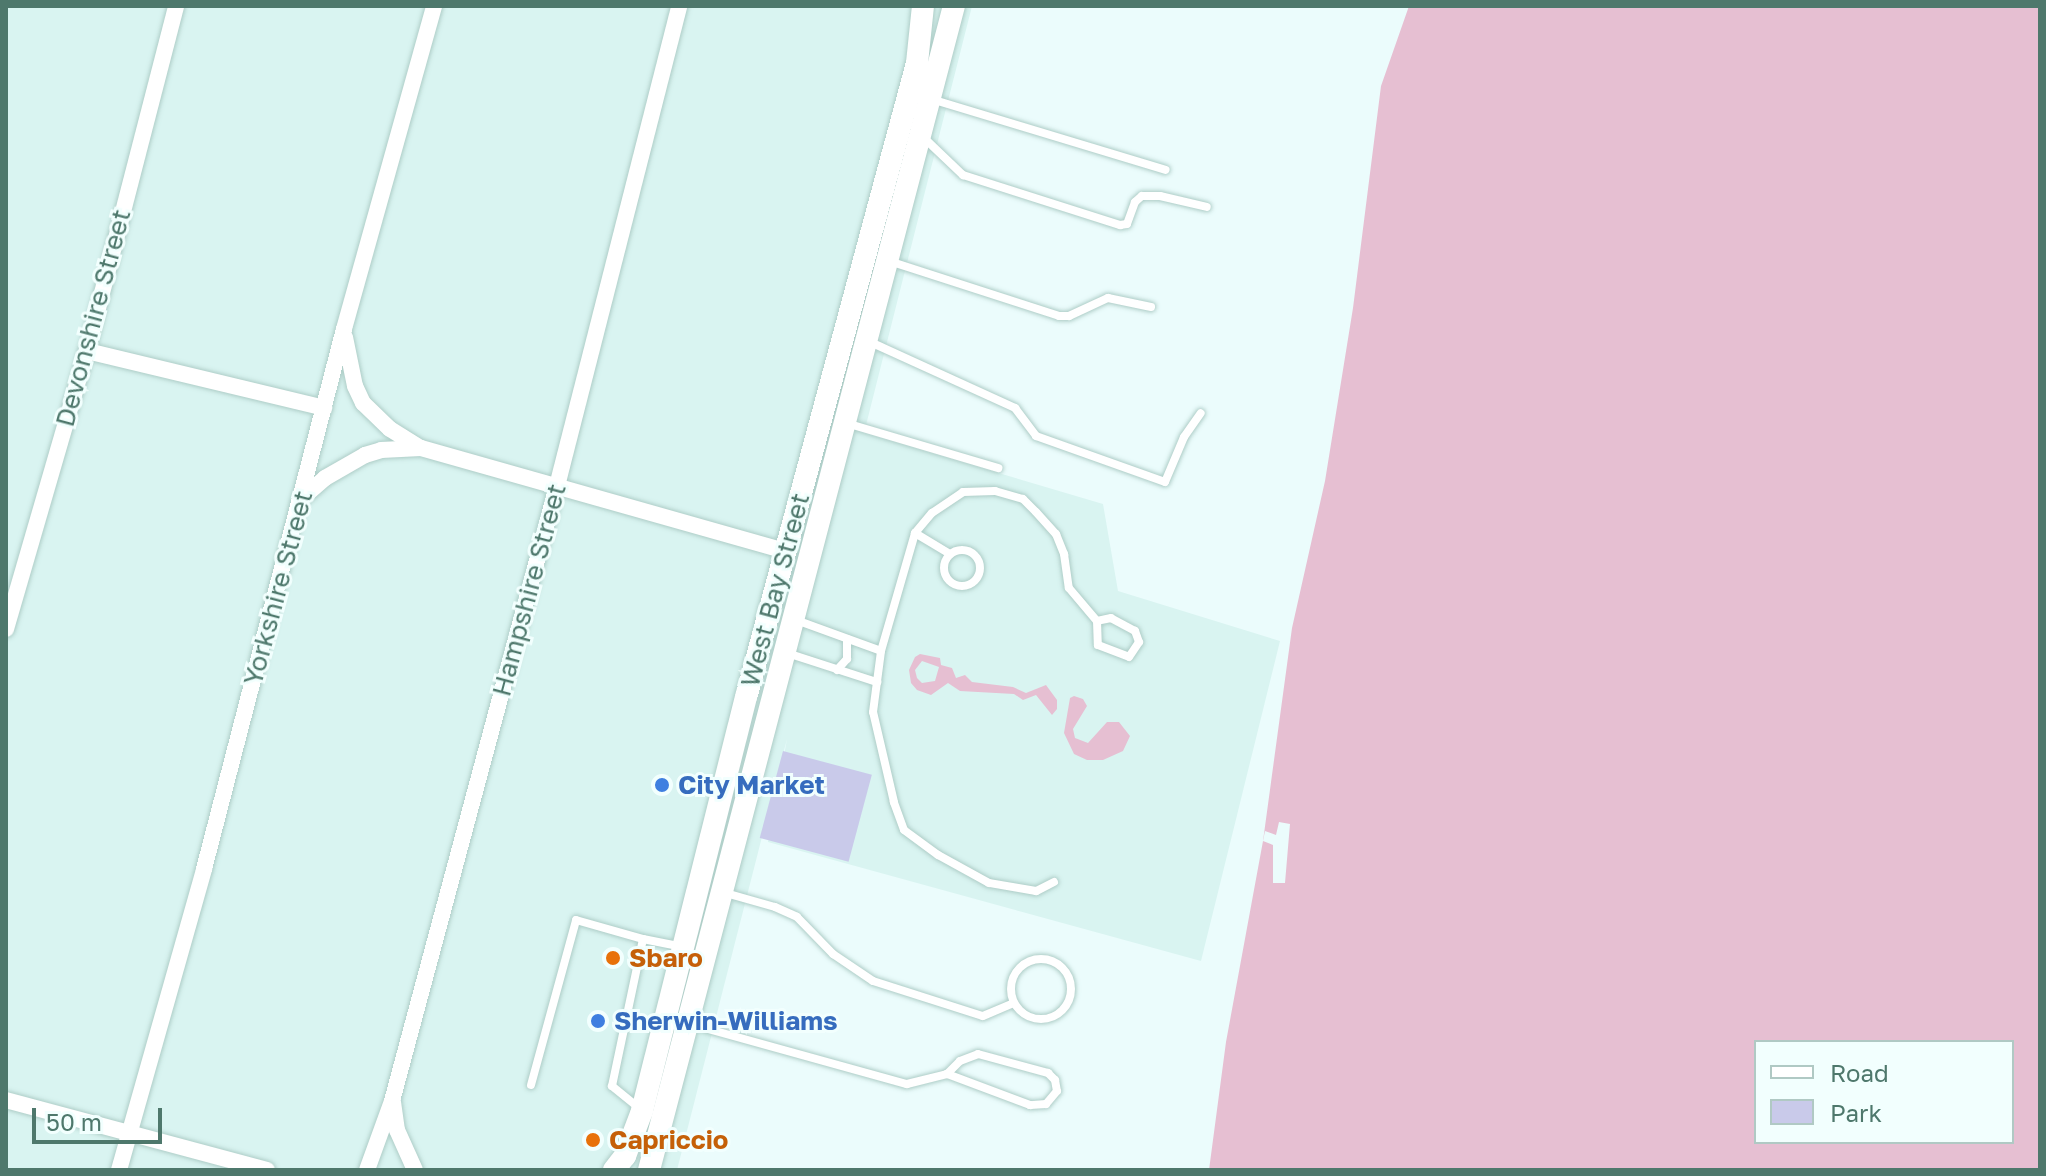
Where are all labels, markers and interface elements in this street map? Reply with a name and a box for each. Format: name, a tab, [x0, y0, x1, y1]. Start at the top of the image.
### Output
street label: Devonshire Street	[49, 206, 137, 430]
street label: Hampshire Street	[486, 480, 572, 700]
street label: Yorkshire Street	[237, 487, 319, 689]
street label: West Bay Street	[734, 490, 816, 690]
place label: City Market	[678, 769, 825, 801]
marker: City Market	[653, 776, 671, 794]
place label: Sbaro	[629, 942, 703, 974]
marker: Sbaro	[604, 949, 622, 967]
place label: Sherwin-Williams	[614, 1005, 838, 1037]
marker: Sherwin-Williams	[589, 1012, 607, 1030]
legend	[1754, 1040, 2014, 1144]
text: Road	[1830, 1058, 1889, 1087]
scale bar	[36, 1092, 166, 1142]
text: Park	[1830, 1098, 1882, 1127]
text: 50 m	[46, 1107, 102, 1136]
place label: Capriccio	[609, 1124, 728, 1156]
marker: Capriccio	[584, 1131, 602, 1149]

